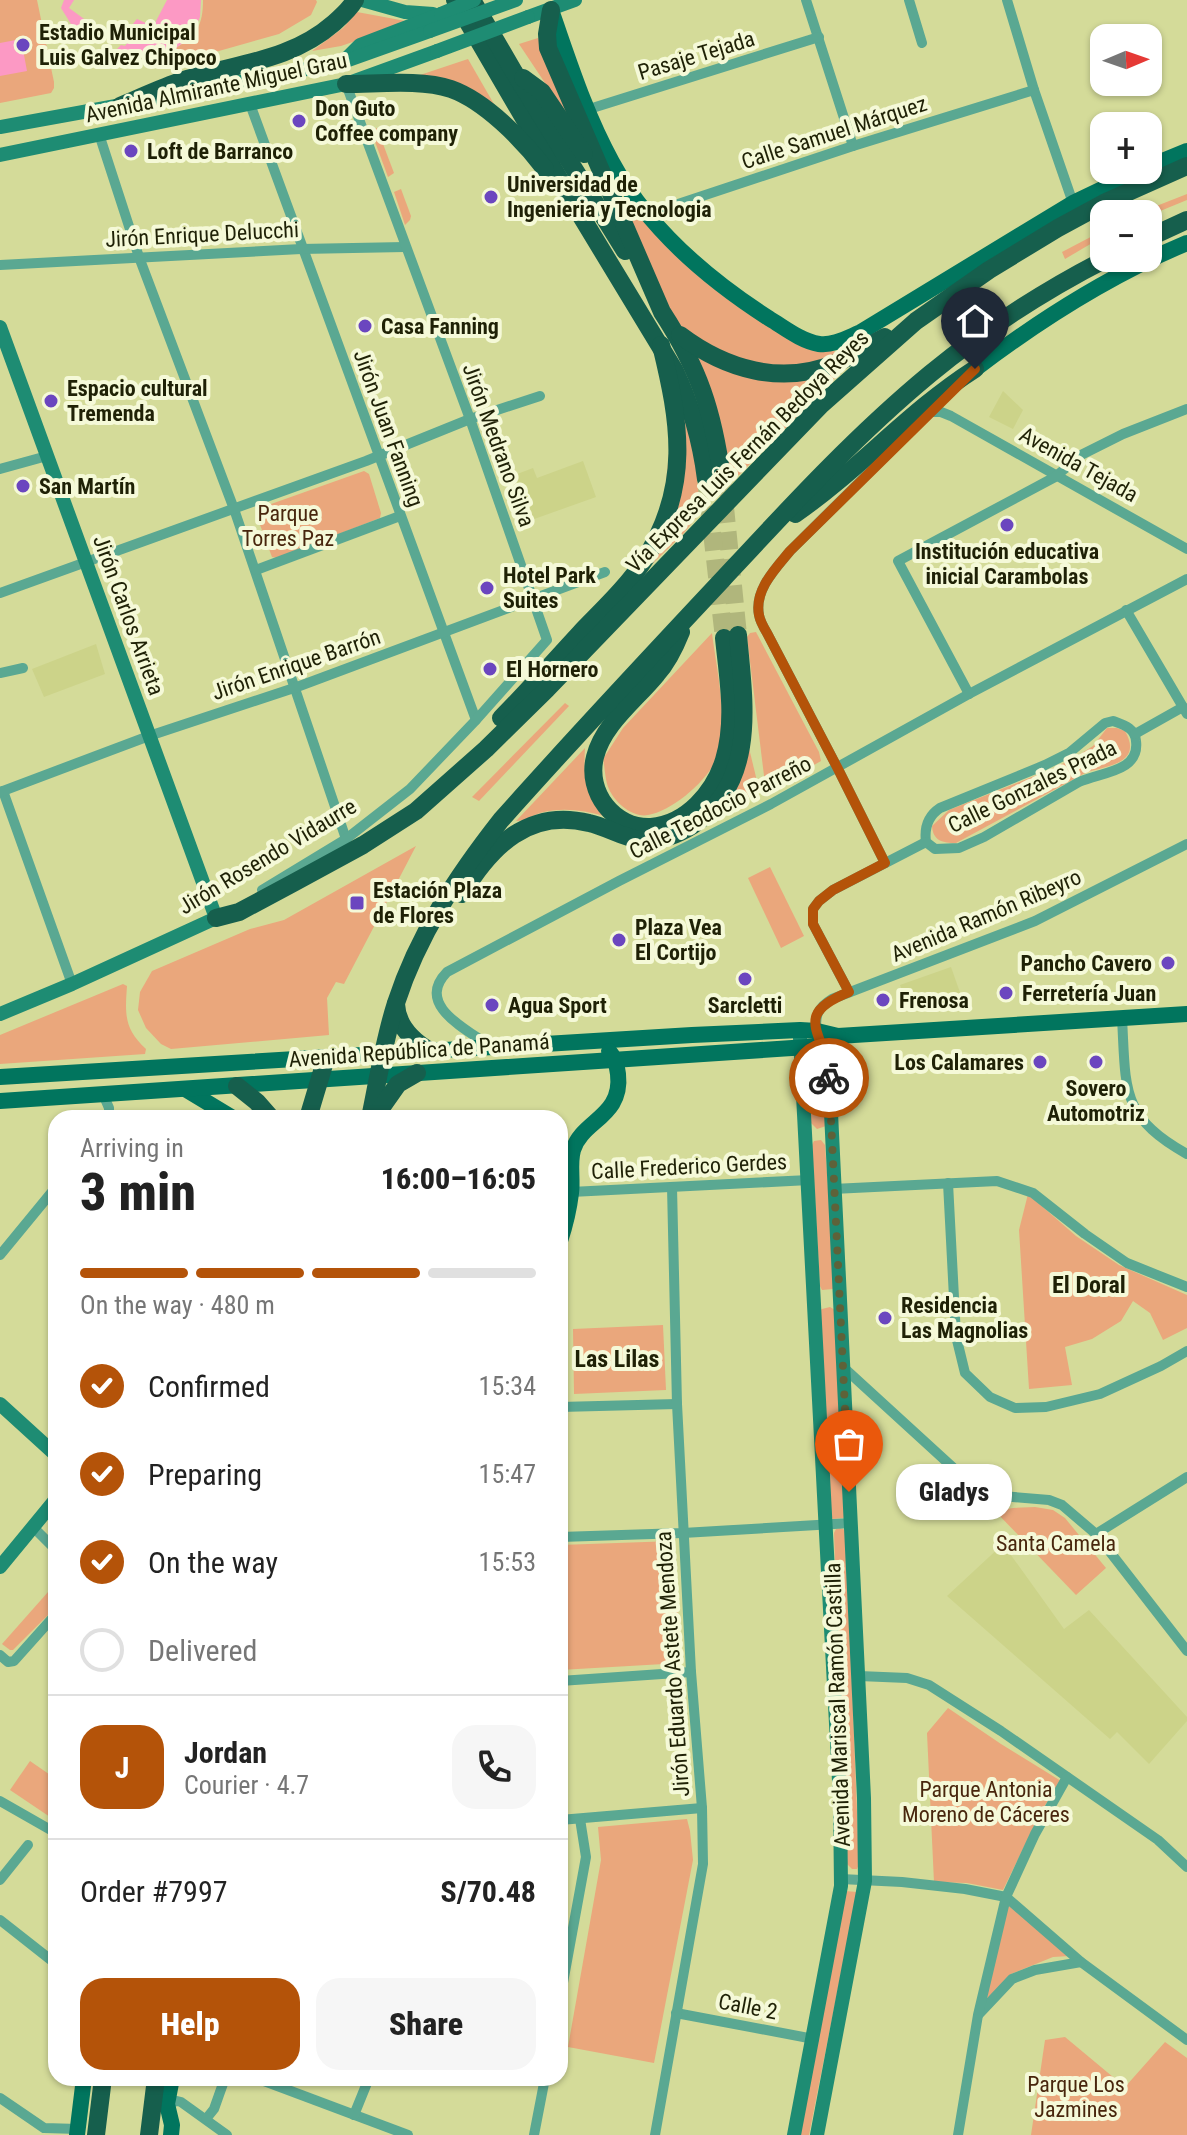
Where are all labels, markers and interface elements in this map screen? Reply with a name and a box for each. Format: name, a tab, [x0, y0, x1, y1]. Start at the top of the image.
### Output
place label: Estadio Municipal Luis Galvez Chipoco	[39, 20, 217, 70]
north arrow	[1090, 24, 1162, 96]
map controls	[1090, 24, 1162, 272]
street label: Pasaje Tejada	[635, 26, 758, 85]
marker: Estadio Municipal Luis Galvez Chipoco	[14, 36, 32, 54]
street label: Avenida Almirante Miguel Grau	[83, 48, 349, 127]
street label: Calle Samuel Márquez	[738, 91, 930, 174]
place label: Don Guto Coffee company	[315, 96, 458, 146]
marker: Don Guto Coffee company	[290, 112, 308, 130]
button: +	[1090, 112, 1162, 184]
place label: Loft de Barranco	[147, 139, 293, 164]
marker: Loft de Barranco	[122, 142, 140, 160]
place label: Universidad de Ingenieria y Tecnologia	[507, 172, 712, 222]
marker: Universidad de Ingenieria y Tecnologia	[482, 188, 500, 206]
button: −	[1090, 200, 1162, 272]
street label: Jirón Enrique Delucchi	[105, 217, 299, 252]
pin	[941, 287, 1009, 369]
icon: home	[953, 299, 997, 343]
place label: Casa Fanning	[381, 314, 499, 339]
marker: Casa Fanning	[356, 317, 374, 335]
street label: Vía Expresa Luis Fernán Bedoya Reyes	[621, 325, 874, 578]
street label: Jirón Juan Fanning	[349, 346, 429, 510]
street label: Jirón Medrano Silva	[457, 360, 540, 530]
place label: Espacio cultural Tremenda	[67, 376, 208, 426]
marker: Espacio cultural Tremenda	[42, 392, 60, 410]
street label: Avenida Tejada	[1015, 422, 1142, 507]
place label: San Martín	[39, 474, 135, 499]
marker: San Martín	[14, 477, 32, 495]
park label: Parque Torres Paz	[242, 501, 334, 551]
marker: Institución educativa inicial Carambolas	[998, 516, 1016, 534]
street label: Jirón Carlos Arrieta	[88, 532, 169, 699]
place label: Institución educativa inicial Carambolas	[915, 539, 1099, 589]
place label: Hotel Park Suites	[503, 563, 596, 613]
marker: Hotel Park Suites	[478, 579, 496, 597]
street label: Jirón Enrique Barrón	[209, 624, 384, 705]
place label: El Hornero	[506, 657, 598, 682]
marker: El Hornero	[481, 660, 499, 678]
street label: Calle Gonzales Prada	[944, 735, 1121, 838]
street label: Calle Teodocio Parreño	[625, 751, 815, 864]
street label: Jirón Rosendo Vidaurre	[174, 794, 361, 919]
street label: Avenida Ramón Ribeyro	[887, 864, 1085, 967]
place label: Estación Plaza de Flores	[373, 878, 502, 928]
marker: Estación Plaza de Flores	[348, 894, 366, 912]
place label: Plaza Vea El Cortijo	[635, 915, 722, 965]
marker: Plaza Vea El Cortijo	[610, 931, 628, 949]
place label: Pancho Cavero	[1021, 951, 1152, 976]
marker: Pancho Cavero	[1159, 954, 1177, 972]
marker: Sarcletti	[736, 970, 754, 988]
place label: Ferretería Juan	[1022, 981, 1156, 1006]
marker: Ferretería Juan	[997, 984, 1015, 1002]
place label: Frenosa	[899, 988, 969, 1013]
marker: Frenosa	[874, 991, 892, 1009]
place label: Agua Sport	[508, 993, 607, 1018]
place label: Sarcletti	[708, 993, 782, 1018]
marker: Agua Sport	[483, 996, 501, 1014]
street label: Avenida República de Panamá	[288, 1029, 550, 1072]
courier	[789, 1038, 869, 1118]
place label: Los Calamares	[894, 1050, 1024, 1075]
marker: Los Calamares	[1031, 1053, 1049, 1071]
marker: Sovero Automotriz	[1087, 1053, 1105, 1071]
icon: bike	[807, 1056, 851, 1100]
place label: Sovero Automotriz	[1047, 1076, 1145, 1126]
text: Arriving in	[80, 1133, 184, 1163]
street label: Calle Frederico Gerdes	[591, 1149, 787, 1184]
text: 16:00–16:05	[381, 1161, 536, 1196]
text: 3 min	[80, 1162, 196, 1223]
district label: El Doral	[1052, 1271, 1126, 1299]
text: On the way · 480 m	[80, 1290, 275, 1320]
place label: Residencia Las Magnolias	[901, 1293, 1028, 1343]
marker: Residencia Las Magnolias	[876, 1309, 894, 1327]
district label: Las Lilas	[574, 1345, 660, 1373]
icon: check	[80, 1364, 124, 1408]
text: Confirmed	[148, 1369, 270, 1404]
text: 15:34	[479, 1371, 536, 1401]
pin	[815, 1410, 883, 1492]
icon: bag	[827, 1422, 871, 1466]
icon: check	[80, 1452, 124, 1496]
text: Preparing	[148, 1457, 262, 1492]
text: 15:47	[479, 1459, 536, 1489]
callout: Gladys	[897, 1464, 1013, 1520]
text: Gladys	[919, 1477, 989, 1507]
street label: Jirón Eduardo Astete Mendoza	[651, 1530, 694, 1798]
park label: Santa Camela	[996, 1531, 1116, 1556]
icon: check	[80, 1540, 124, 1584]
text: On the way	[148, 1545, 278, 1580]
text: 15:53	[479, 1547, 536, 1577]
street label: Avenida Mariscal Ramón Castilla	[820, 1562, 855, 1848]
text: Delivered	[148, 1633, 257, 1668]
button: phone	[452, 1725, 536, 1809]
text: Jordan	[184, 1735, 267, 1770]
text: J	[115, 1750, 129, 1785]
text: Courier · 4.7	[184, 1770, 309, 1800]
park label: Parque Antonia Moreno de Cáceres	[902, 1777, 1070, 1827]
text: Order #7997	[80, 1874, 228, 1909]
text: S/70.48	[440, 1874, 536, 1909]
button: Help	[80, 1978, 300, 2070]
button: Share	[316, 1978, 536, 2070]
street label: Calle 2	[716, 1989, 779, 2024]
park label: Parque Los Jazmines	[1027, 2072, 1125, 2122]

